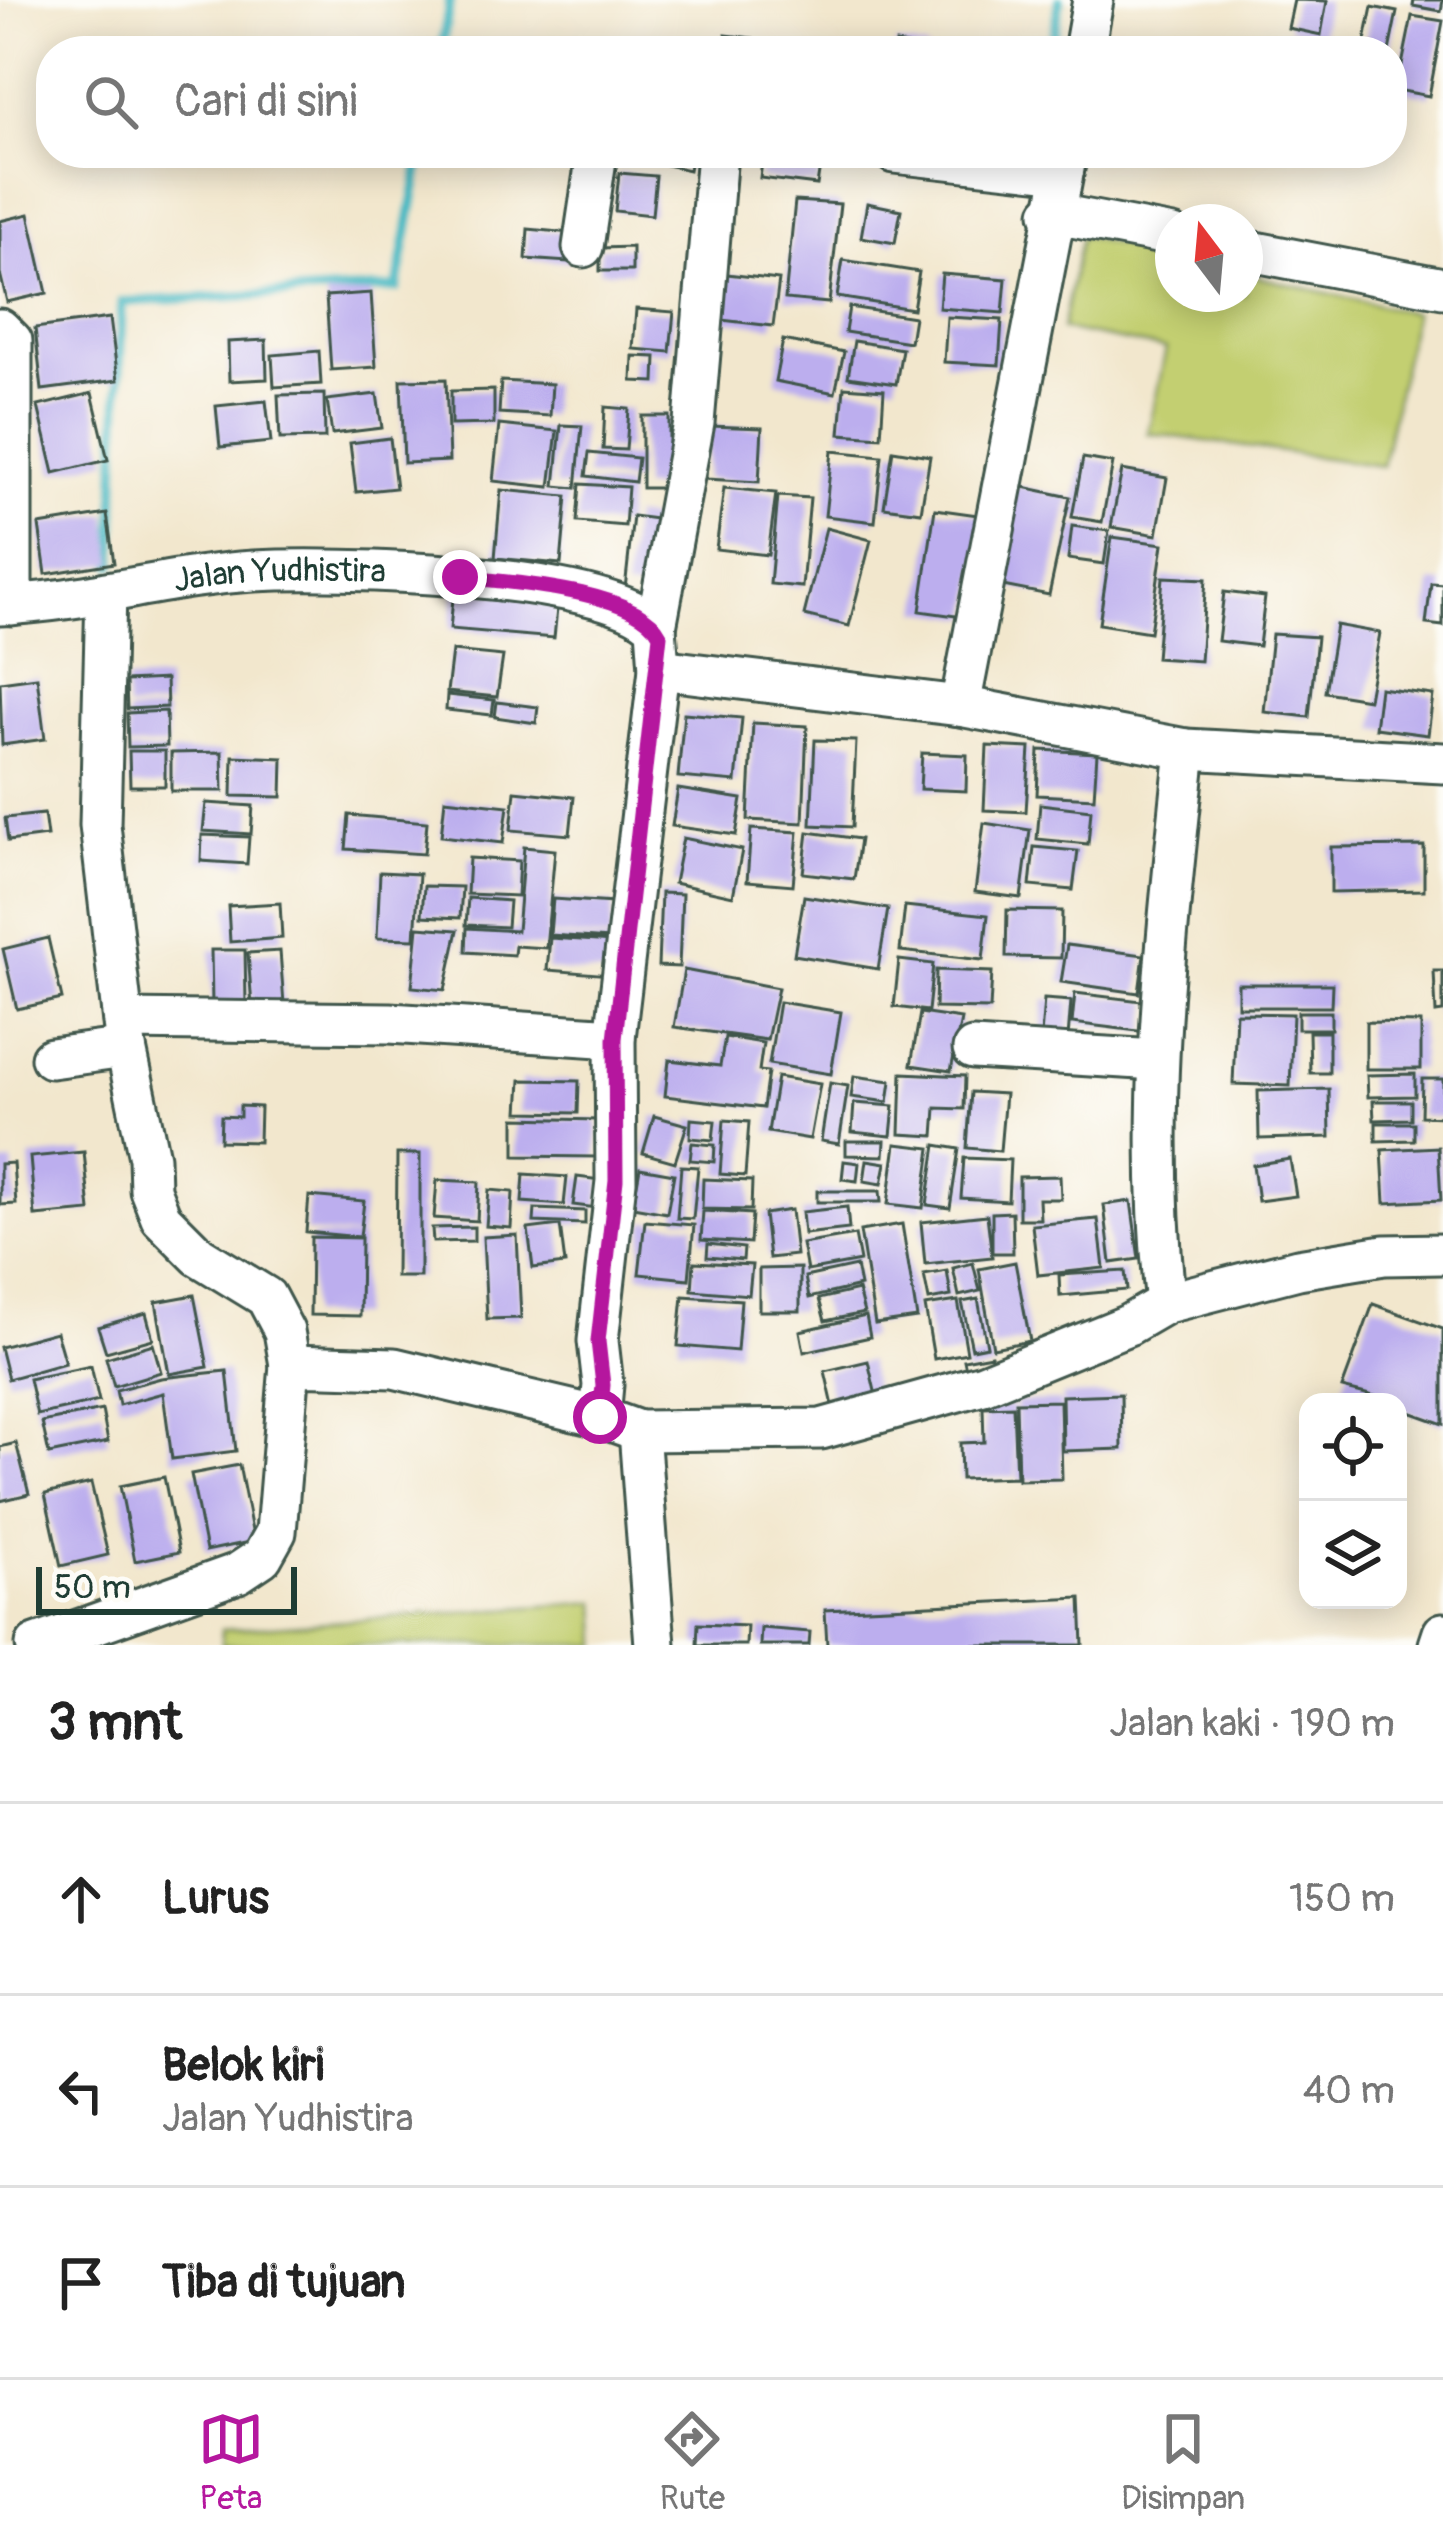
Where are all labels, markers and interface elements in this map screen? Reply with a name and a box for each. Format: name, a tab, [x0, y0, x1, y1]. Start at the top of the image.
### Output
search box	[36, 36, 1407, 168]
icon: search	[78, 69, 144, 135]
text: Cari di sini	[174, 74, 358, 130]
north arrow	[1155, 204, 1263, 312]
street label: Jalan Yudhistira	[170, 549, 387, 601]
route end	[433, 550, 487, 604]
route start	[573, 1390, 627, 1444]
map controls	[1299, 1393, 1407, 1609]
button: locate	[1299, 1393, 1407, 1501]
button: layers	[1299, 1501, 1407, 1609]
scale bar	[36, 1561, 297, 1614]
text: 50 m	[54, 1567, 131, 1608]
text: 3 mnt	[48, 1691, 182, 1755]
text: Jalan kaki · 190 m	[1109, 1699, 1395, 1748]
icon: ahead	[48, 1866, 114, 1932]
text: Lurus	[162, 1871, 269, 1927]
text: 150 m	[1289, 1874, 1395, 1923]
text: Belok kiri	[162, 2038, 324, 2094]
icon: left	[48, 2058, 114, 2124]
text: 40 m	[1303, 2066, 1395, 2115]
text: Jalan Yudhistira	[162, 2094, 414, 2143]
icon: arrive	[48, 2250, 114, 2316]
text: Tiba di tujuan	[162, 2255, 406, 2311]
tab: Peta	[198, 2406, 264, 2519]
tab: Rute	[659, 2406, 725, 2519]
tab: Disimpan	[1121, 2406, 1245, 2519]

